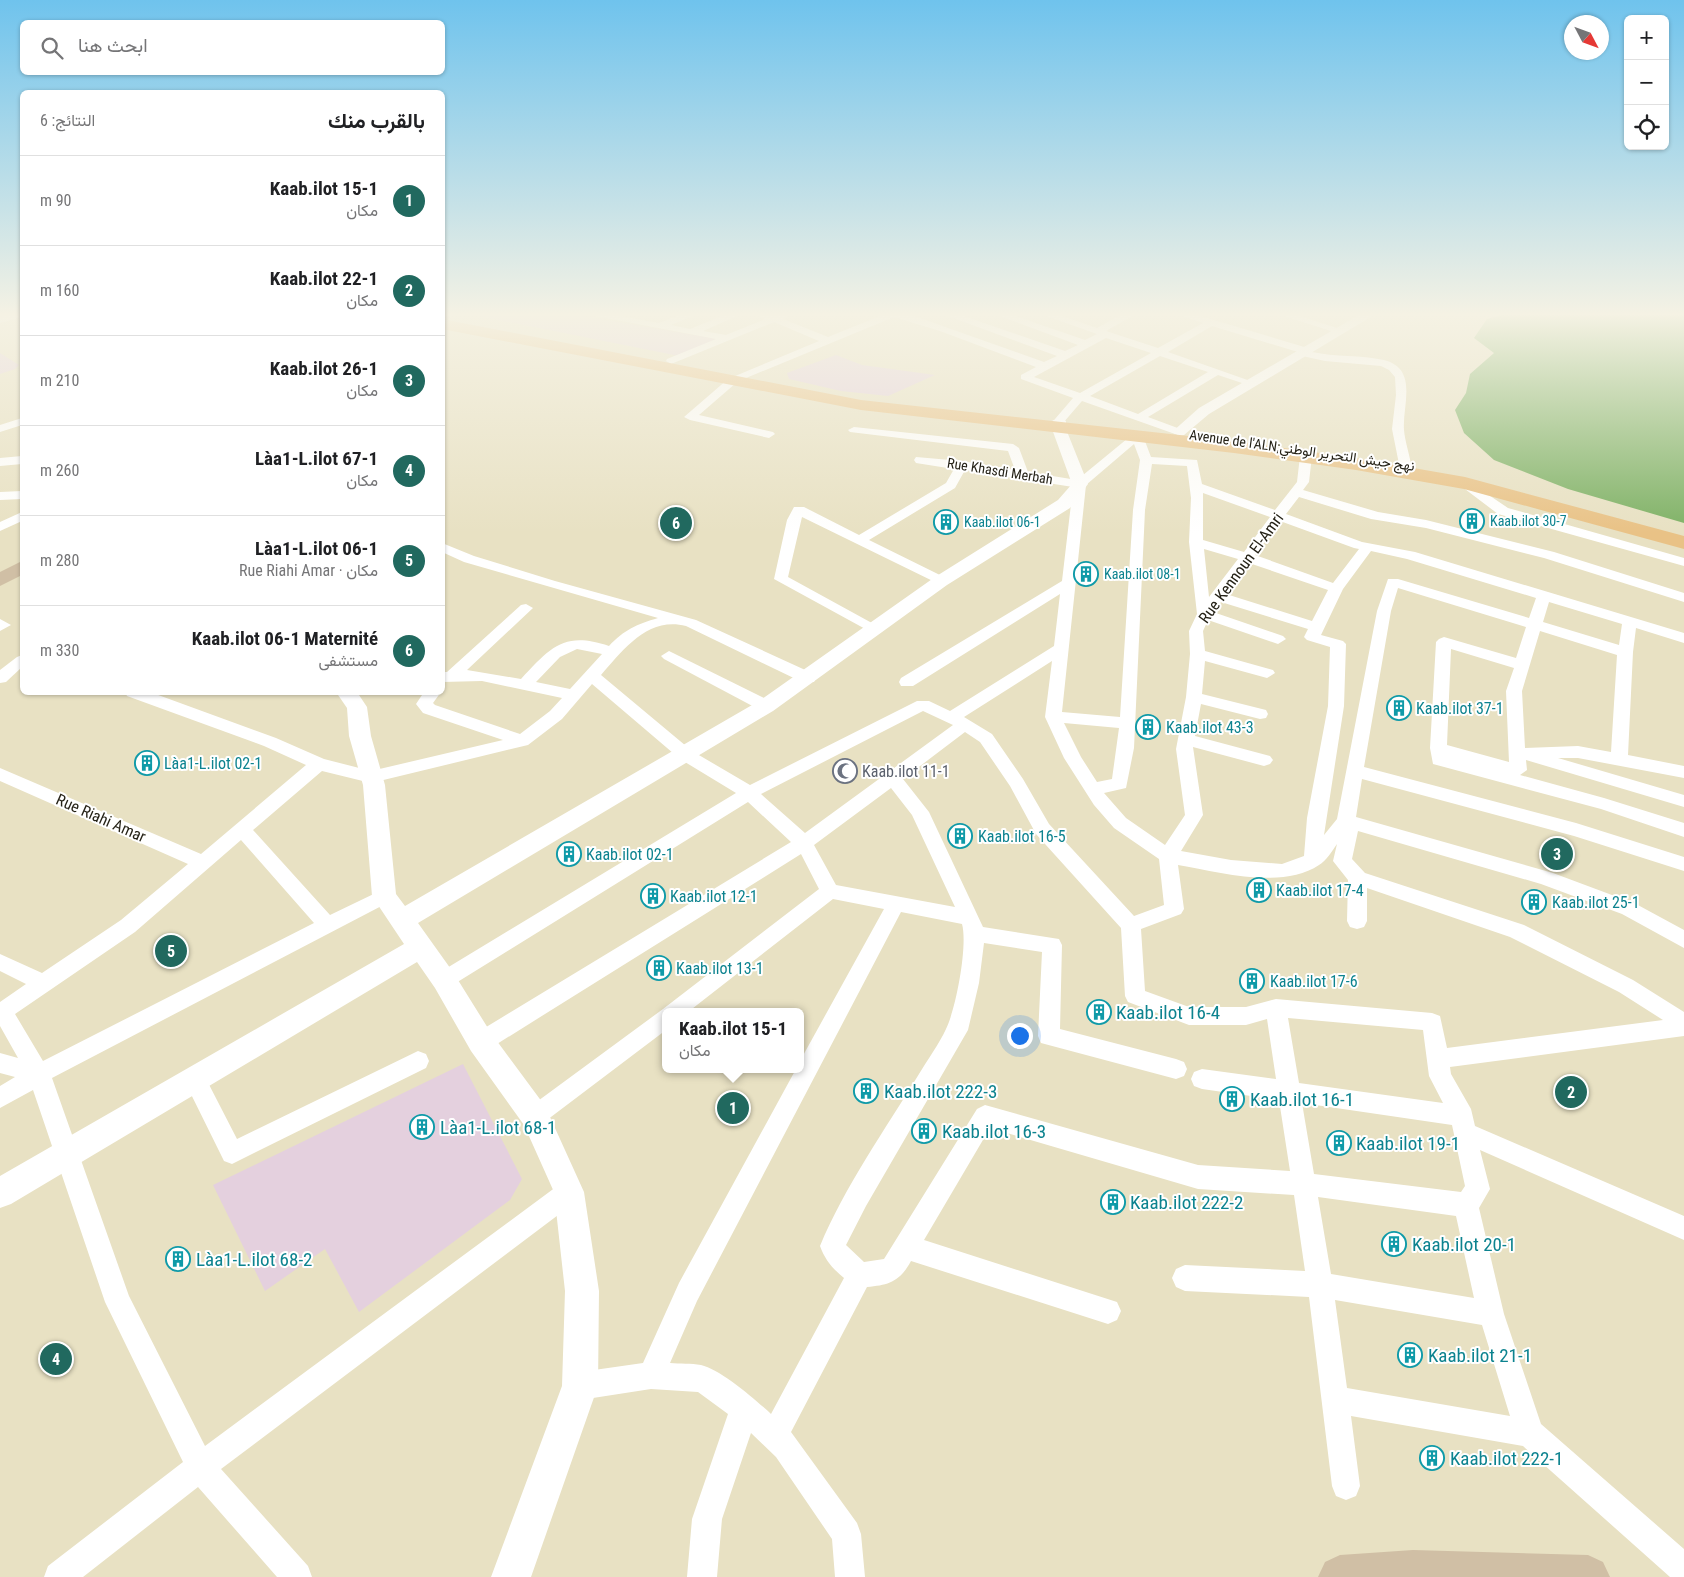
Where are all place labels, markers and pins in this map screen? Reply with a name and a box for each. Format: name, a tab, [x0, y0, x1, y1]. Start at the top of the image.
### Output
pin: 6	[660, 504, 692, 542]
building icon: Kaab.ilot 30-7	[1459, 508, 1485, 534]
building icon: Kaab.ilot 06-1	[933, 509, 959, 535]
place label: Kaab.ilot 30-7	[1490, 513, 1567, 529]
place label: Kaab.ilot 06-1	[964, 514, 1041, 530]
building icon: Kaab.ilot 08-1	[1073, 561, 1099, 587]
place label: Kaab.ilot 08-1	[1104, 566, 1181, 582]
building icon: Kaab.ilot 37-1	[1386, 695, 1412, 721]
place label: Kaab.ilot 37-1	[1416, 699, 1504, 718]
building icon: Kaab.ilot 43-3	[1135, 714, 1161, 740]
place label: Kaab.ilot 43-3	[1166, 718, 1254, 737]
building icon: Làa1-L.ilot 02-1	[134, 750, 160, 776]
place label: Làa1-L.ilot 02-1	[164, 754, 262, 773]
mosque icon: Kaab.ilot 11-1	[832, 758, 858, 784]
place label: Kaab.ilot 11-1	[862, 762, 950, 781]
building icon: Kaab.ilot 16-5	[947, 823, 973, 849]
place label: Kaab.ilot 16-5	[978, 827, 1066, 846]
pin: 3	[1541, 835, 1573, 873]
building icon: Kaab.ilot 02-1	[556, 841, 582, 867]
place label: Kaab.ilot 02-1	[586, 845, 674, 864]
building icon: Kaab.ilot 17-4	[1246, 877, 1272, 903]
place label: Kaab.ilot 17-4	[1276, 881, 1364, 900]
building icon: Kaab.ilot 12-1	[640, 883, 666, 909]
place label: Kaab.ilot 12-1	[670, 887, 758, 906]
building icon: Kaab.ilot 25-1	[1521, 889, 1547, 915]
place label: Kaab.ilot 25-1	[1552, 893, 1640, 912]
pin: 5	[155, 932, 187, 970]
building icon: Kaab.ilot 13-1	[646, 955, 672, 981]
place label: Kaab.ilot 13-1	[676, 959, 764, 978]
building icon: Kaab.ilot 17-6	[1239, 968, 1265, 994]
place label: Kaab.ilot 17-6	[1270, 972, 1358, 991]
building icon: Kaab.ilot 16-4	[1086, 999, 1112, 1025]
place label: Kaab.ilot 16-4	[1116, 1001, 1220, 1024]
pin: 2	[1555, 1073, 1587, 1111]
building icon: Kaab.ilot 222-3	[853, 1078, 879, 1104]
place label: Kaab.ilot 222-3	[884, 1080, 997, 1103]
building icon: Kaab.ilot 16-1	[1219, 1086, 1245, 1112]
place label: Kaab.ilot 16-1	[1250, 1088, 1354, 1111]
pin: 1	[717, 1089, 749, 1127]
building icon: Làa1-L.ilot 68-1	[409, 1114, 435, 1140]
place label: Làa1-L.ilot 68-1	[440, 1116, 556, 1139]
building icon: Kaab.ilot 16-3	[911, 1118, 937, 1144]
place label: Kaab.ilot 16-3	[942, 1120, 1046, 1143]
building icon: Kaab.ilot 19-1	[1326, 1130, 1352, 1156]
place label: Kaab.ilot 19-1	[1356, 1132, 1460, 1155]
building icon: Kaab.ilot 222-2	[1100, 1189, 1126, 1215]
place label: Kaab.ilot 222-2	[1130, 1191, 1243, 1214]
building icon: Kaab.ilot 20-1	[1381, 1231, 1407, 1257]
place label: Kaab.ilot 20-1	[1412, 1233, 1516, 1256]
building icon: Làa1-L.ilot 68-2	[165, 1246, 191, 1272]
place label: Làa1-L.ilot 68-2	[196, 1248, 312, 1271]
pin: 4	[40, 1340, 72, 1378]
building icon: Kaab.ilot 21-1	[1397, 1342, 1423, 1368]
place label: Kaab.ilot 21-1	[1428, 1344, 1532, 1367]
building icon: Kaab.ilot 222-1	[1419, 1445, 1445, 1471]
place label: Kaab.ilot 222-1	[1450, 1447, 1563, 1470]

